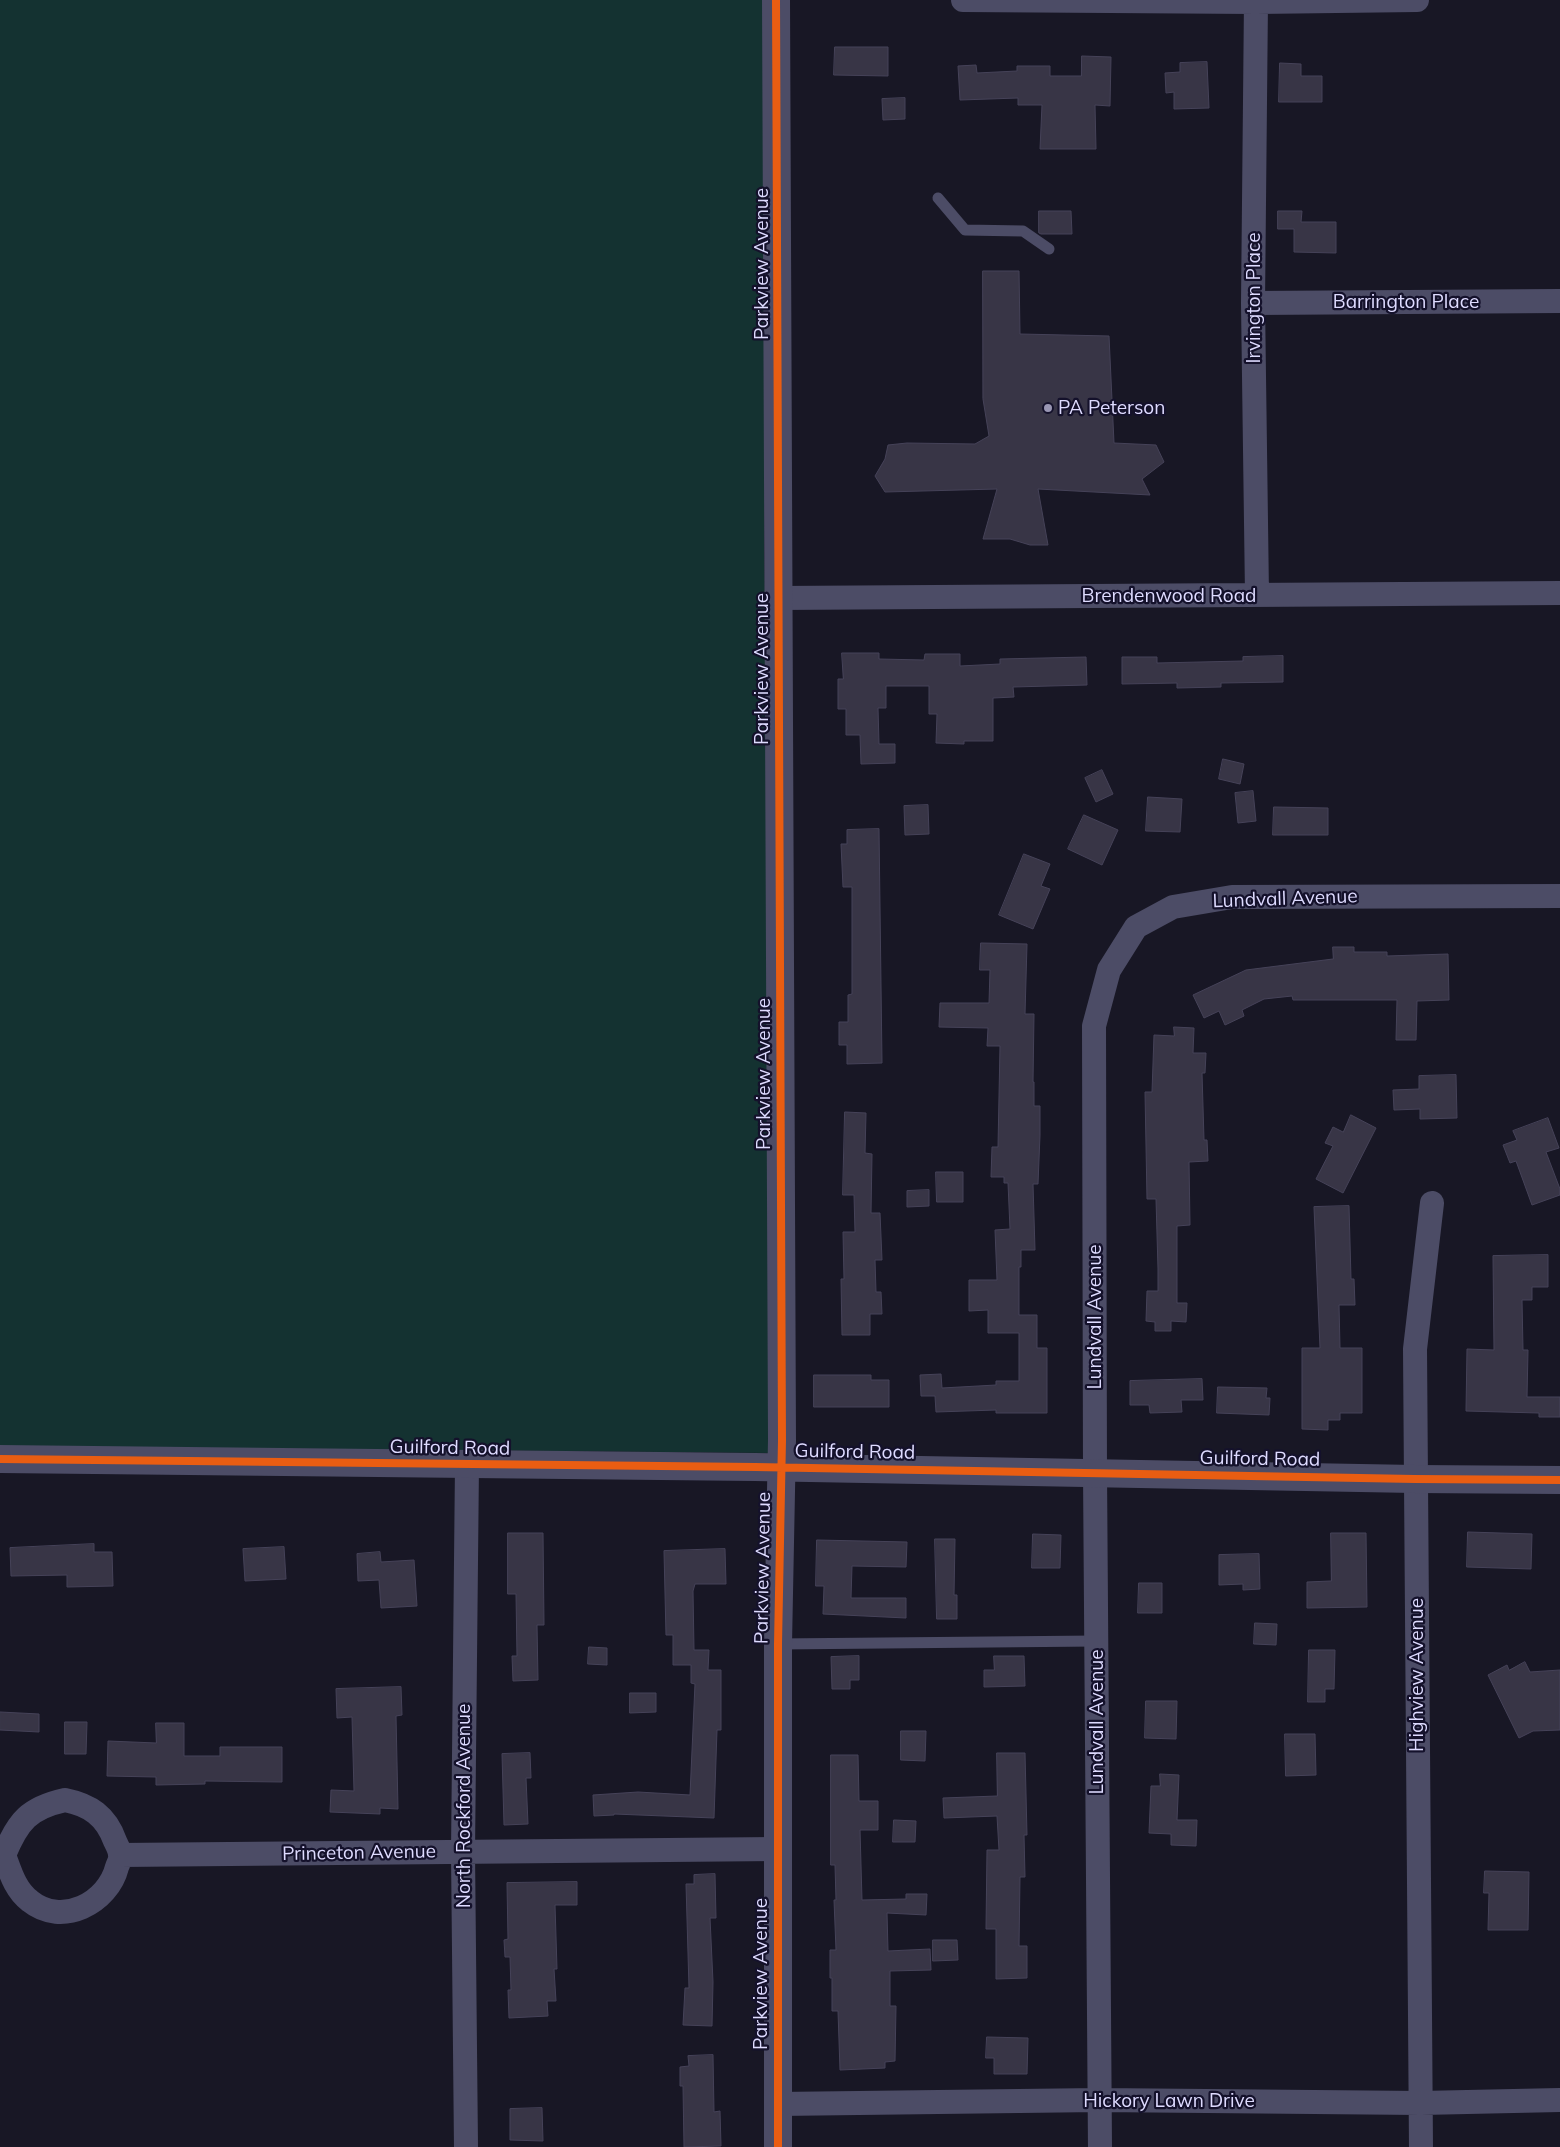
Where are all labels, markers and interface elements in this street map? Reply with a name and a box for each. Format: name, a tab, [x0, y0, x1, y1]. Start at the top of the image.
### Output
street label: Parkview Avenue	[751, 188, 773, 340]
street label: Irvington Place	[1243, 233, 1265, 363]
street label: Barrington Place	[1333, 291, 1479, 313]
place label: PA Peterson	[1058, 397, 1165, 419]
marker: PA Peterson	[1042, 402, 1054, 414]
street label: Brendenwood Road	[1082, 585, 1256, 607]
street label: Parkview Avenue	[751, 593, 773, 745]
street label: Lundvall Avenue	[1212, 885, 1358, 913]
street label: Parkview Avenue	[753, 998, 775, 1150]
street label: Lundvall Avenue	[1084, 1244, 1106, 1390]
street label: Guilford Road	[390, 1436, 510, 1460]
street label: Guilford Road	[795, 1440, 915, 1464]
street label: Guilford Road	[1200, 1447, 1320, 1471]
street label: Parkview Avenue	[750, 1492, 776, 1644]
street label: Highview Avenue	[1406, 1598, 1428, 1752]
street label: Lundvall Avenue	[1086, 1649, 1108, 1795]
street label: North Rockford Avenue	[453, 1704, 475, 1908]
street label: Princeton Avenue	[282, 1840, 436, 1866]
street label: Parkview Avenue	[750, 1898, 772, 2050]
street label: Hickory Lawn Drive	[1083, 2090, 1255, 2112]

